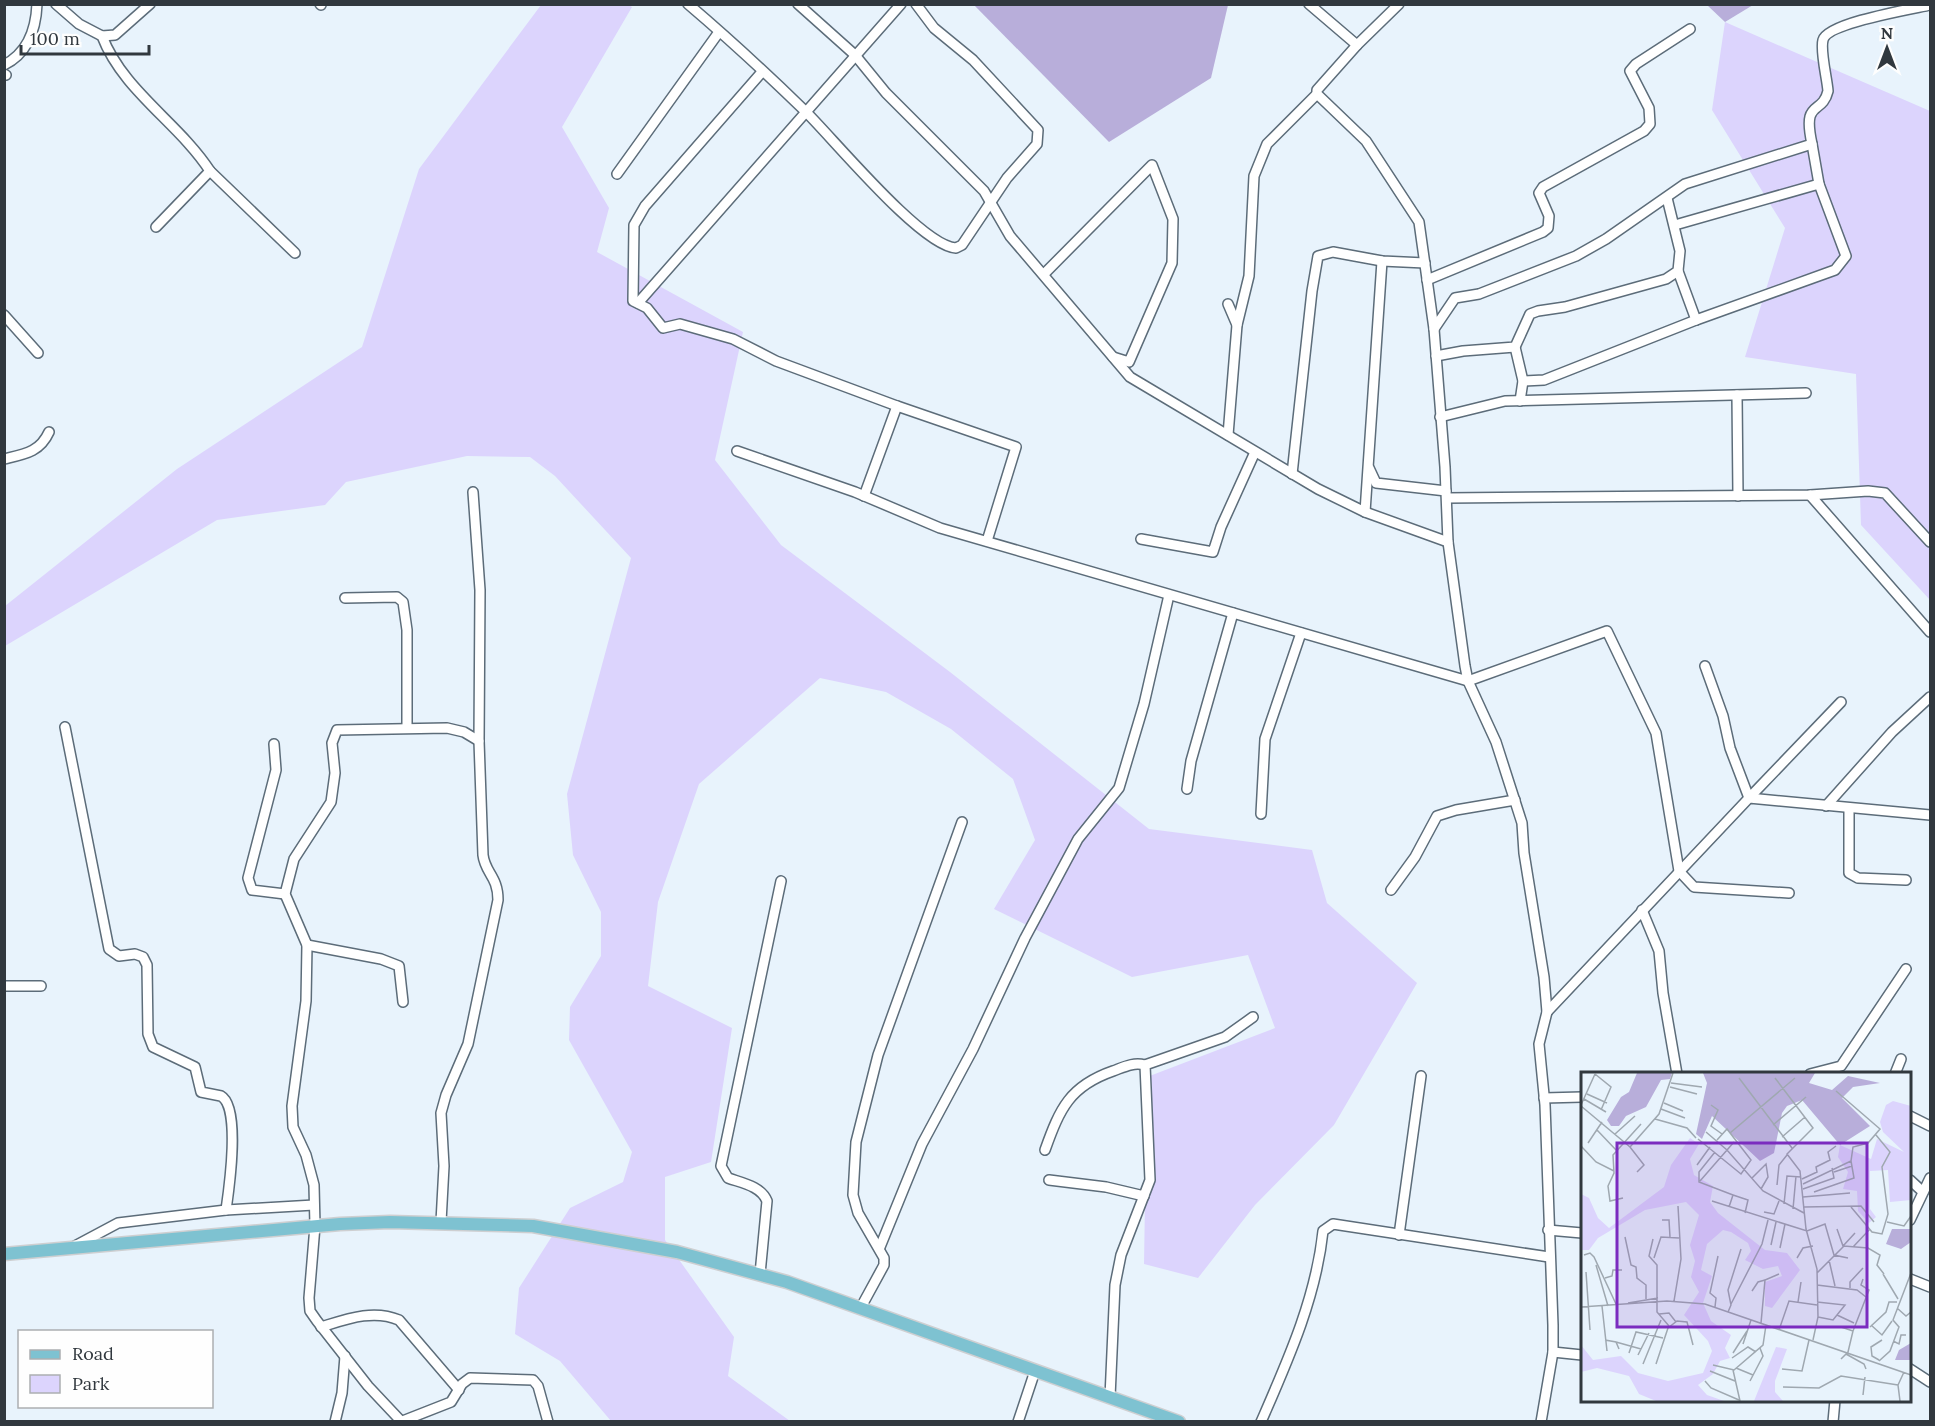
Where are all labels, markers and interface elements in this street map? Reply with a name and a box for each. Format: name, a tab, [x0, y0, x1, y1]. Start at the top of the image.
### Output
scale bar	[21, 18, 148, 56]
north arrow	[1857, 18, 1917, 78]
text: N	[1881, 23, 1893, 43]
text: 100 m	[30, 27, 80, 50]
inset map	[1581, 1072, 1911, 1402]
legend	[18, 1330, 213, 1408]
text: Road	[72, 1342, 114, 1365]
text: Park	[72, 1372, 110, 1395]

